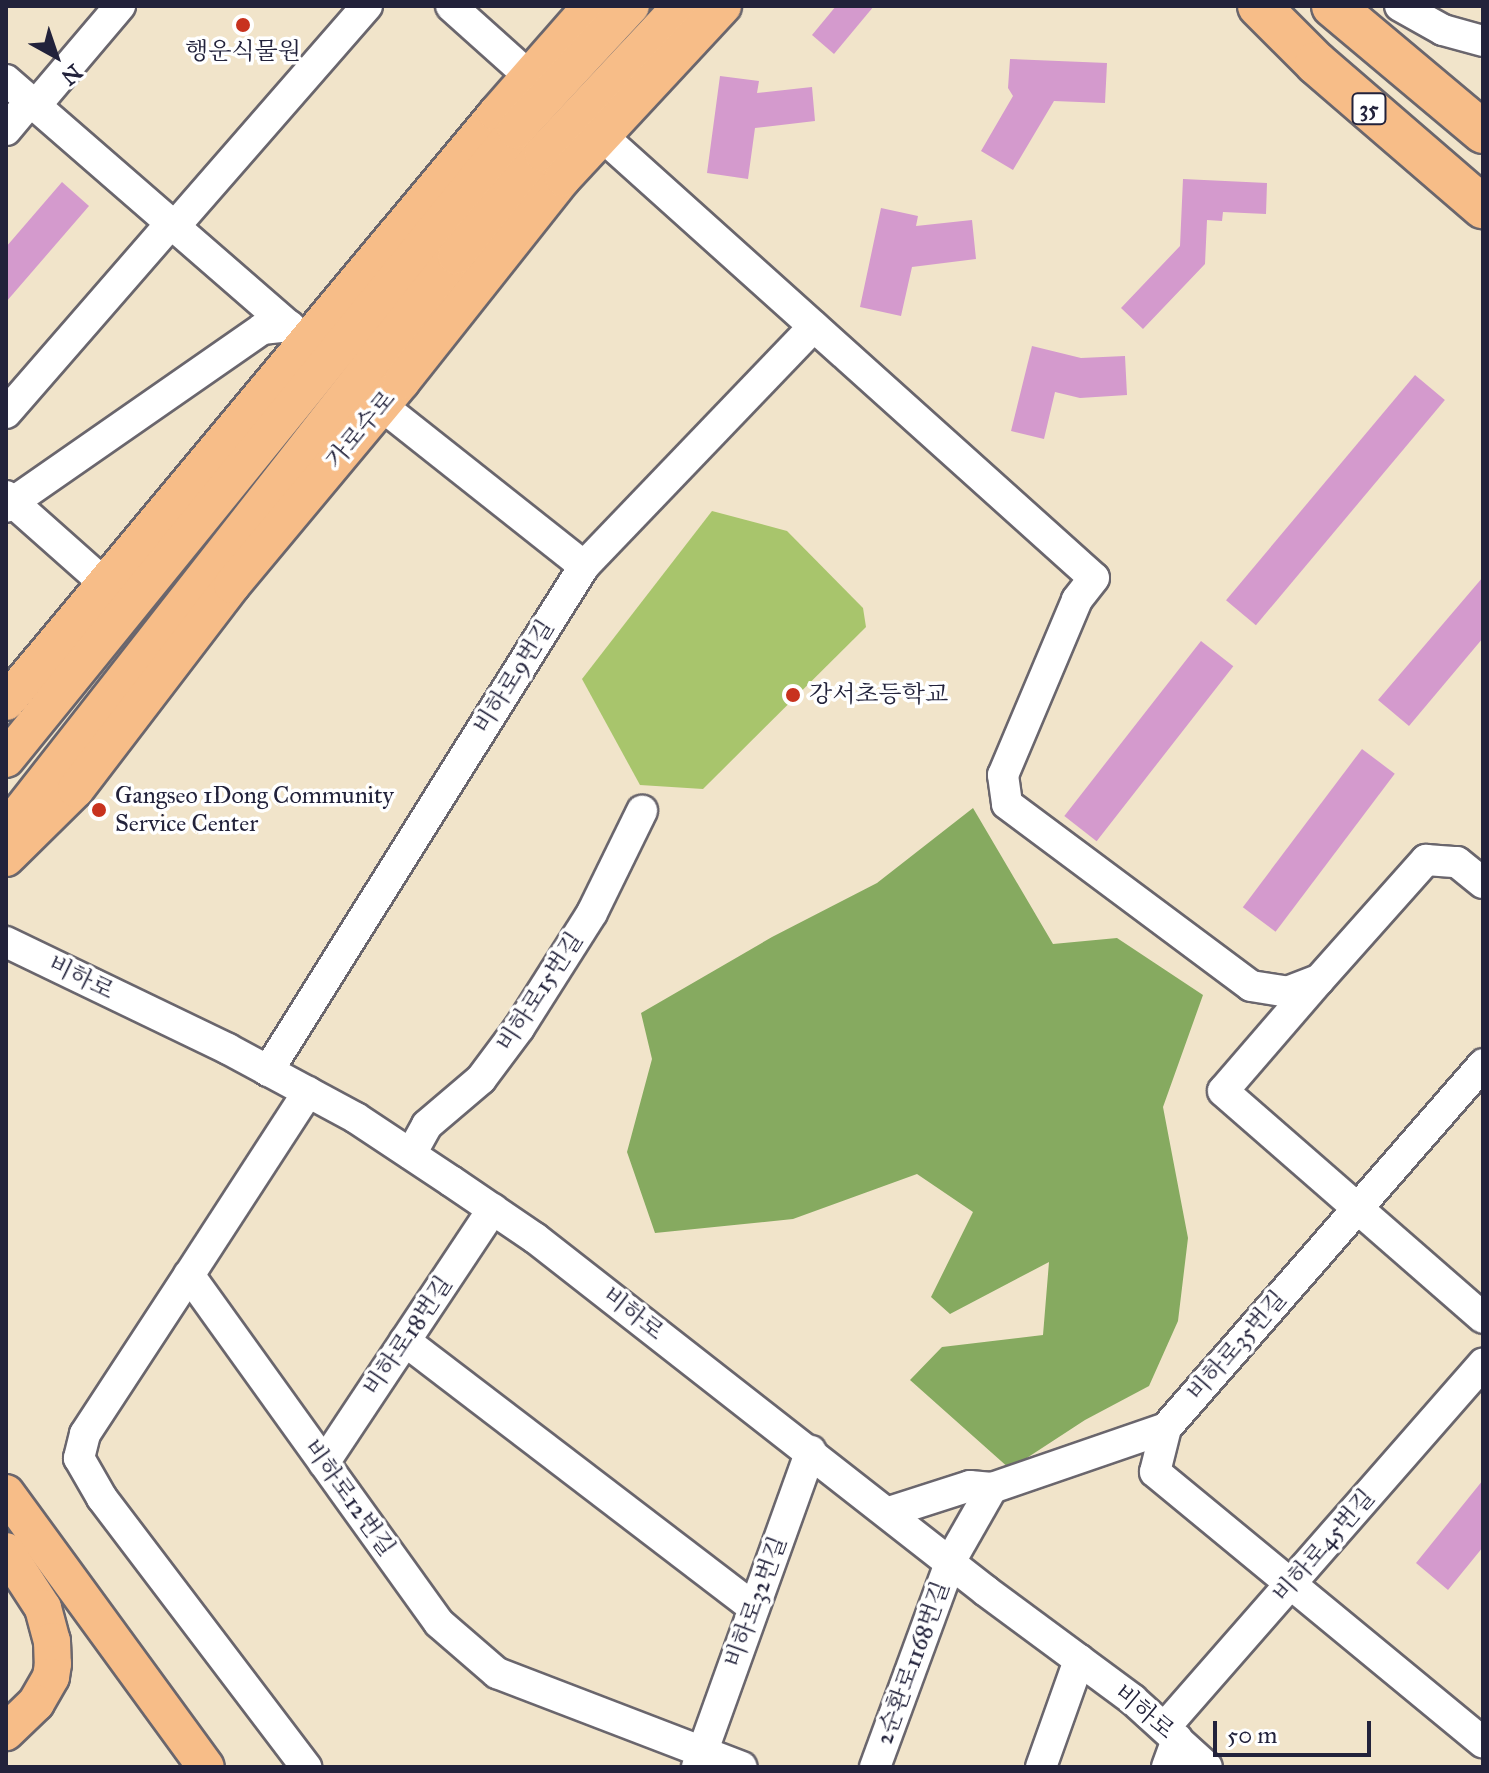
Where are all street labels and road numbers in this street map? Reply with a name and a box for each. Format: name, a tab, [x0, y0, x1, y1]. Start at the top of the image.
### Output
road number: 35	[1351, 91, 1387, 127]
street label: 가로수로	[320, 385, 402, 475]
street label: 비하로9번길	[468, 615, 560, 739]
street label: 비하로15번길	[491, 927, 589, 1057]
street label: 비하로	[43, 950, 119, 1006]
street label: 비하로18번길	[357, 1271, 459, 1401]
street label: 비하로	[597, 1281, 669, 1347]
street label: 비하로35번길	[1181, 1285, 1293, 1407]
street label: 비하로12번길	[297, 1434, 401, 1562]
street label: 비하로45번길	[1267, 1484, 1381, 1608]
street label: 비하로32번길	[719, 1533, 793, 1671]
street label: 2순환로1168번길	[870, 1577, 956, 1749]
street label: 비하로	[1108, 1679, 1180, 1745]

